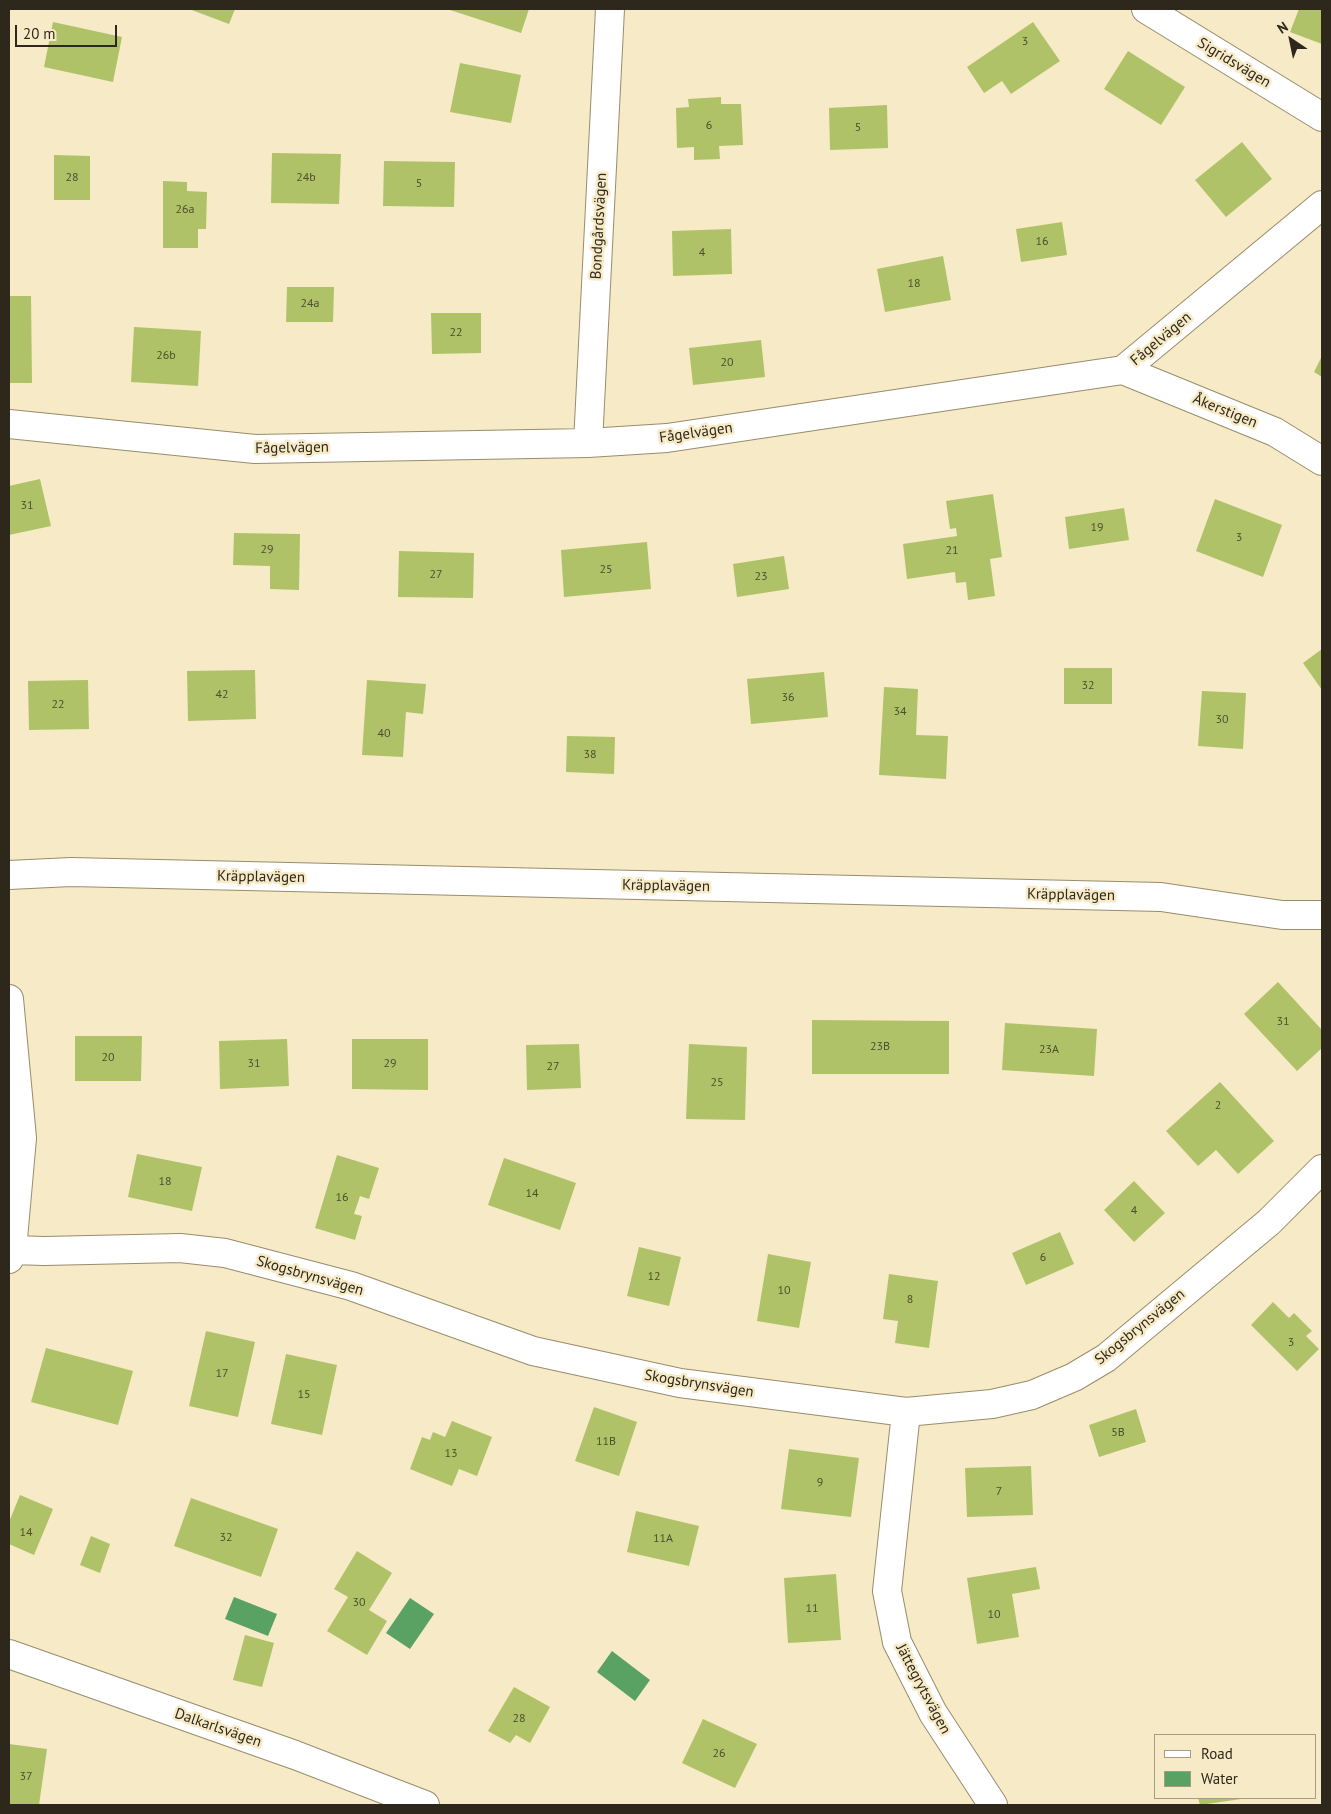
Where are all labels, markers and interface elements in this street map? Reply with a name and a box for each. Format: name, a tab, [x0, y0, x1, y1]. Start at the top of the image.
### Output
scale bar	[18, 15, 120, 47]
north arrow	[1266, 15, 1316, 65]
text: N	[1274, 18, 1291, 38]
text: 20 m	[23, 24, 56, 43]
street label: Sigridsvägen	[1194, 34, 1274, 92]
house number: 3	[1022, 35, 1028, 49]
house number: 6	[706, 119, 712, 133]
house number: 5	[855, 121, 861, 135]
house number: 28	[65, 171, 79, 185]
house number: 24b	[296, 171, 316, 185]
street label: Bondgårdsvägen	[587, 172, 611, 280]
house number: 5	[416, 177, 422, 191]
house number: 26a	[175, 203, 195, 217]
house number: 16	[1035, 235, 1049, 249]
house number: 4	[699, 246, 705, 260]
house number: 18	[907, 277, 921, 291]
house number: 24a	[300, 297, 320, 311]
street label: Fågelvägen	[1127, 308, 1195, 370]
house number: 22	[449, 326, 463, 340]
house number: 26b	[156, 349, 176, 363]
house number: 20	[720, 356, 734, 370]
street label: Åkerstigen	[1190, 390, 1260, 432]
street label: Fågelvägen	[658, 419, 734, 447]
street label: Fågelvägen	[255, 438, 329, 458]
house number: 31	[20, 499, 34, 513]
house number: 19	[1090, 521, 1104, 535]
house number: 3	[1236, 531, 1242, 545]
house number: 29	[260, 543, 274, 557]
house number: 21	[945, 544, 959, 558]
house number: 25	[599, 563, 613, 577]
house number: 27	[429, 568, 443, 582]
house number: 23	[754, 570, 768, 584]
house number: 32	[1081, 679, 1095, 693]
house number: 42	[215, 688, 229, 702]
house number: 36	[781, 691, 795, 705]
house number: 22	[51, 698, 65, 712]
house number: 34	[893, 705, 907, 719]
house number: 30	[1215, 713, 1229, 727]
house number: 40	[377, 727, 391, 741]
house number: 38	[583, 748, 597, 762]
street label: Kräpplavägen	[217, 867, 305, 887]
street label: Kräpplavägen	[622, 876, 710, 896]
street label: Kräpplavägen	[1027, 885, 1115, 905]
house number: 31	[1276, 1015, 1290, 1029]
house number: 23B	[870, 1040, 890, 1054]
house number: 23A	[1039, 1043, 1059, 1057]
house number: 20	[101, 1051, 115, 1065]
house number: 31	[247, 1057, 261, 1071]
house number: 29	[383, 1057, 397, 1071]
house number: 27	[546, 1060, 560, 1074]
house number: 25	[710, 1076, 724, 1090]
house number: 2	[1215, 1099, 1221, 1113]
house number: 18	[158, 1175, 172, 1189]
house number: 14	[525, 1187, 539, 1201]
house number: 16	[335, 1191, 349, 1205]
house number: 4	[1131, 1204, 1137, 1218]
house number: 6	[1040, 1251, 1046, 1265]
street label: Skogsbrynsvägen	[254, 1252, 366, 1300]
house number: 12	[647, 1270, 661, 1284]
house number: 10	[777, 1284, 791, 1298]
street label: Skogsbrynsvägen	[1091, 1285, 1189, 1369]
house number: 8	[907, 1293, 913, 1307]
house number: 3	[1288, 1336, 1294, 1350]
street label: Skogsbrynsvägen	[643, 1366, 755, 1402]
house number: 17	[215, 1367, 229, 1381]
house number: 15	[297, 1388, 311, 1402]
house number: 5B	[1111, 1426, 1125, 1440]
house number: 11B	[596, 1435, 616, 1449]
house number: 13	[444, 1447, 458, 1461]
house number: 9	[817, 1476, 823, 1490]
house number: 7	[996, 1485, 1002, 1499]
house number: 14	[19, 1526, 33, 1540]
house number: 32	[219, 1531, 233, 1545]
house number: 11A	[653, 1532, 673, 1546]
house number: 30	[352, 1596, 366, 1610]
house number: 11	[805, 1602, 819, 1616]
house number: 10	[987, 1608, 1001, 1622]
street label: Jättegrytsvägen	[892, 1641, 954, 1737]
street label: Dalkarlsvägen	[172, 1705, 264, 1751]
house number: 28	[512, 1712, 526, 1726]
legend	[1154, 1734, 1316, 1799]
text: Road	[1201, 1744, 1233, 1763]
house number: 26	[712, 1747, 726, 1761]
text: Water	[1201, 1769, 1238, 1788]
house number: 37	[19, 1770, 33, 1784]

